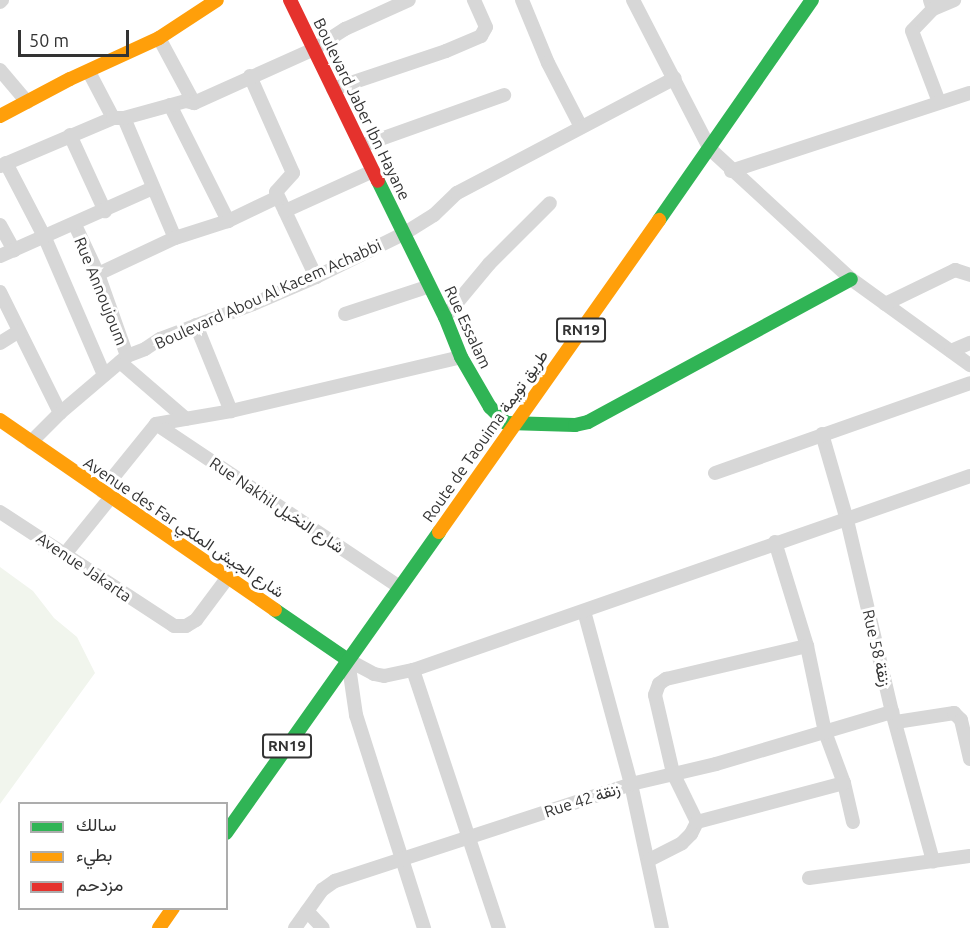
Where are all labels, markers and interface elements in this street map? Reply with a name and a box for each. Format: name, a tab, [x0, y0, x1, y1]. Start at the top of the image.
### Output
street label: Boulevard Jaber Ibn Hayane	[309, 15, 415, 203]
scale bar	[21, 18, 132, 56]
text: 50 m	[29, 30, 69, 50]
street label: Rue Annoujoum	[71, 234, 131, 348]
street label: Boulevard Abou Al Kacem Achabbi	[152, 235, 384, 353]
street label: Rue Essalam	[441, 283, 495, 371]
road number: RN19	[556, 318, 606, 342]
street label: Route de Taouima طريق تويمة	[418, 346, 552, 526]
street label: Avenue des Far شارع الجيش الملكي	[80, 453, 288, 601]
street label: Rue Nakhil شارع النخيل	[206, 453, 348, 557]
street label: Avenue Jakarta	[33, 528, 135, 606]
street label: Rue 58 زنقة	[859, 608, 895, 688]
road number: RN19	[262, 734, 312, 758]
street label: Rue 42 زنقة	[542, 779, 622, 821]
legend	[18, 802, 228, 910]
text: سالك	[76, 814, 116, 834]
text: بطيء	[76, 844, 112, 864]
text: مزدحم	[76, 874, 123, 894]

